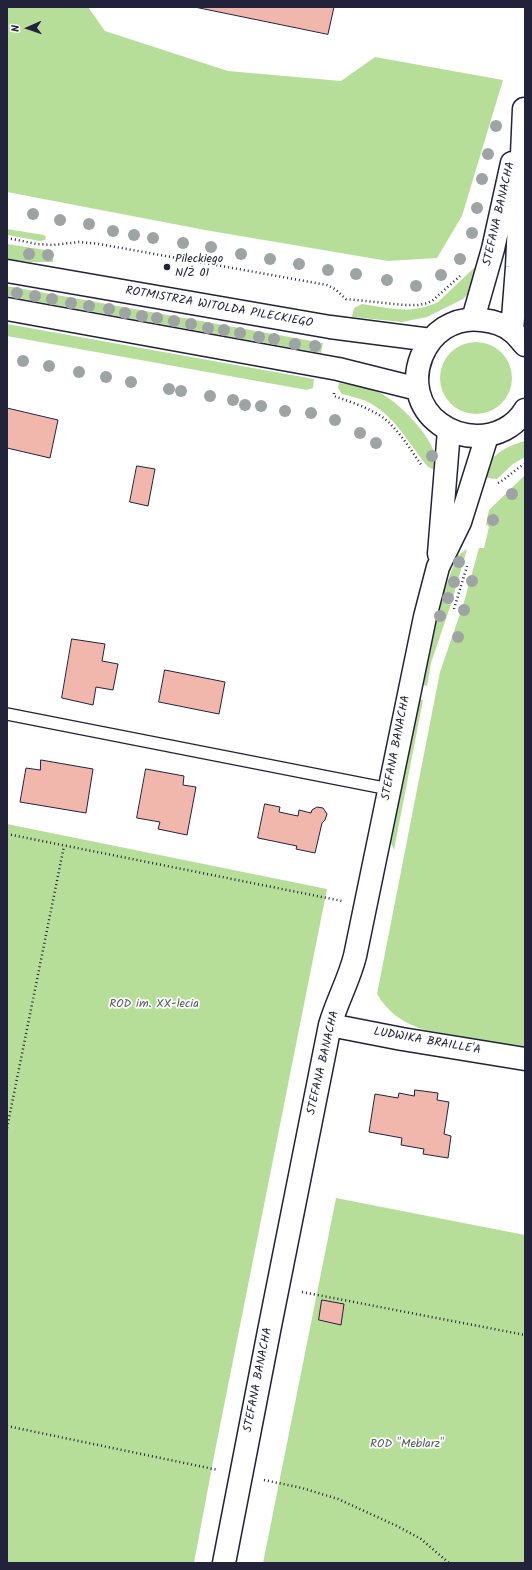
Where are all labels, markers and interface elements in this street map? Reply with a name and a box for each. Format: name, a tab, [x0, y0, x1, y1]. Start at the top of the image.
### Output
north arrow	[8, 8, 48, 48]
text: N	[7, 25, 25, 32]
street label: STEFANA BANACHA	[481, 160, 519, 268]
place label: Pileckiego N/Ż 01	[175, 253, 223, 281]
marker: Pileckiego N/Ż 01	[162, 262, 172, 272]
street label: ROTMISTRZA WITOLDA PILECKIEGO	[124, 284, 314, 332]
street label: STEFANA BANACHA	[380, 694, 414, 802]
park label: ROD im. XX-lecia	[109, 998, 199, 1012]
street label: STEFANA BANACHA	[305, 1009, 343, 1117]
street label: LUDWIKA BRAILLE'A	[372, 1025, 482, 1059]
street label: STEFANA BANACHA	[242, 1326, 276, 1434]
park label: ROD "Meblarz"	[370, 1438, 444, 1452]

